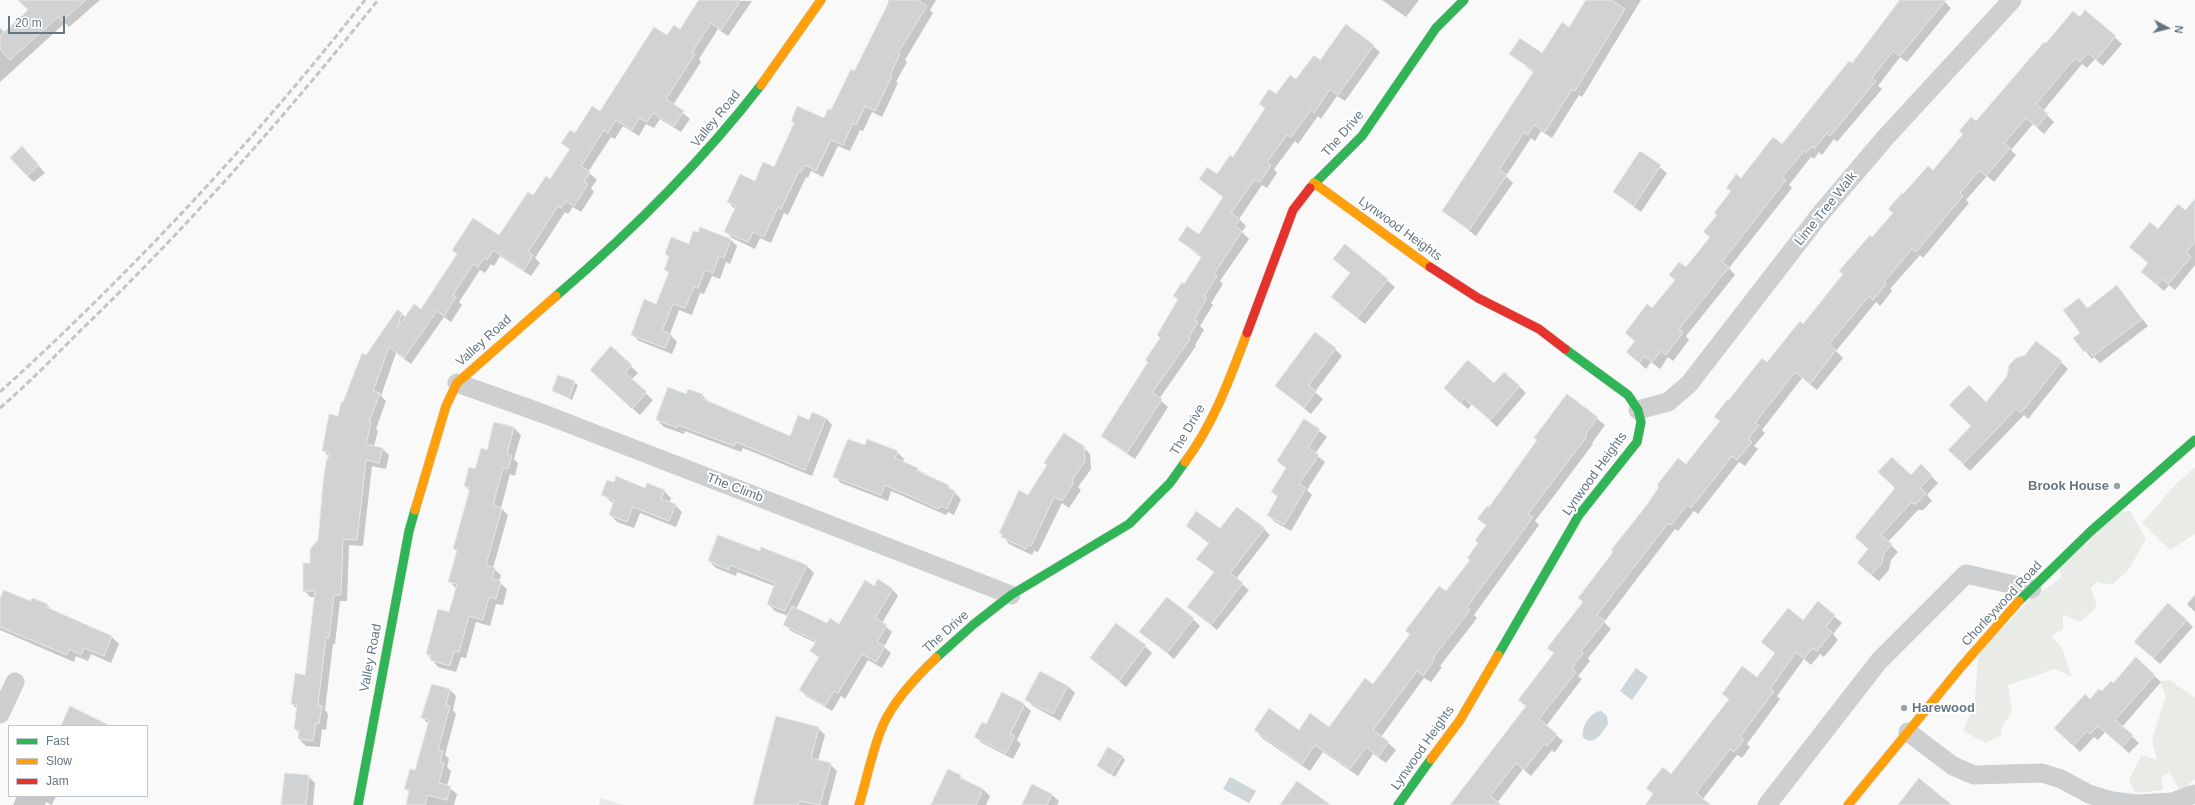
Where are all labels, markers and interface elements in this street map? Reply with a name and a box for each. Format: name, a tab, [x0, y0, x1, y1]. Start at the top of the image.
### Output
scale bar	[10, 8, 67, 34]
north arrow	[2147, 8, 2187, 48]
text: 20 m	[15, 16, 42, 30]
text: N	[2172, 25, 2185, 34]
street label: Valley Road	[688, 87, 744, 151]
street label: The Drive	[1319, 108, 1367, 160]
street label: Lime Tree Walk	[1792, 169, 1860, 249]
street label: Lynwood Heights	[1355, 194, 1445, 264]
street label: Valley Road	[453, 312, 515, 370]
street label: The Drive	[1167, 402, 1209, 458]
street label: Lynwood Heights	[1560, 429, 1630, 519]
street label: The Climb	[705, 470, 765, 506]
place label: Brook House	[2028, 478, 2109, 494]
marker: Brook House	[2112, 481, 2122, 491]
street label: Chorleywood Road	[1959, 558, 2045, 650]
street label: The Drive	[920, 607, 972, 657]
street label: Valley Road	[357, 623, 385, 693]
place label: Harewood	[1912, 700, 1975, 716]
street label: Lynwood Heights	[1388, 703, 1458, 793]
marker: Harewood	[1899, 703, 1909, 713]
legend	[8, 725, 148, 797]
text: Fast	[46, 734, 69, 748]
text: Slow	[46, 754, 72, 768]
text: Jam	[46, 774, 69, 788]

